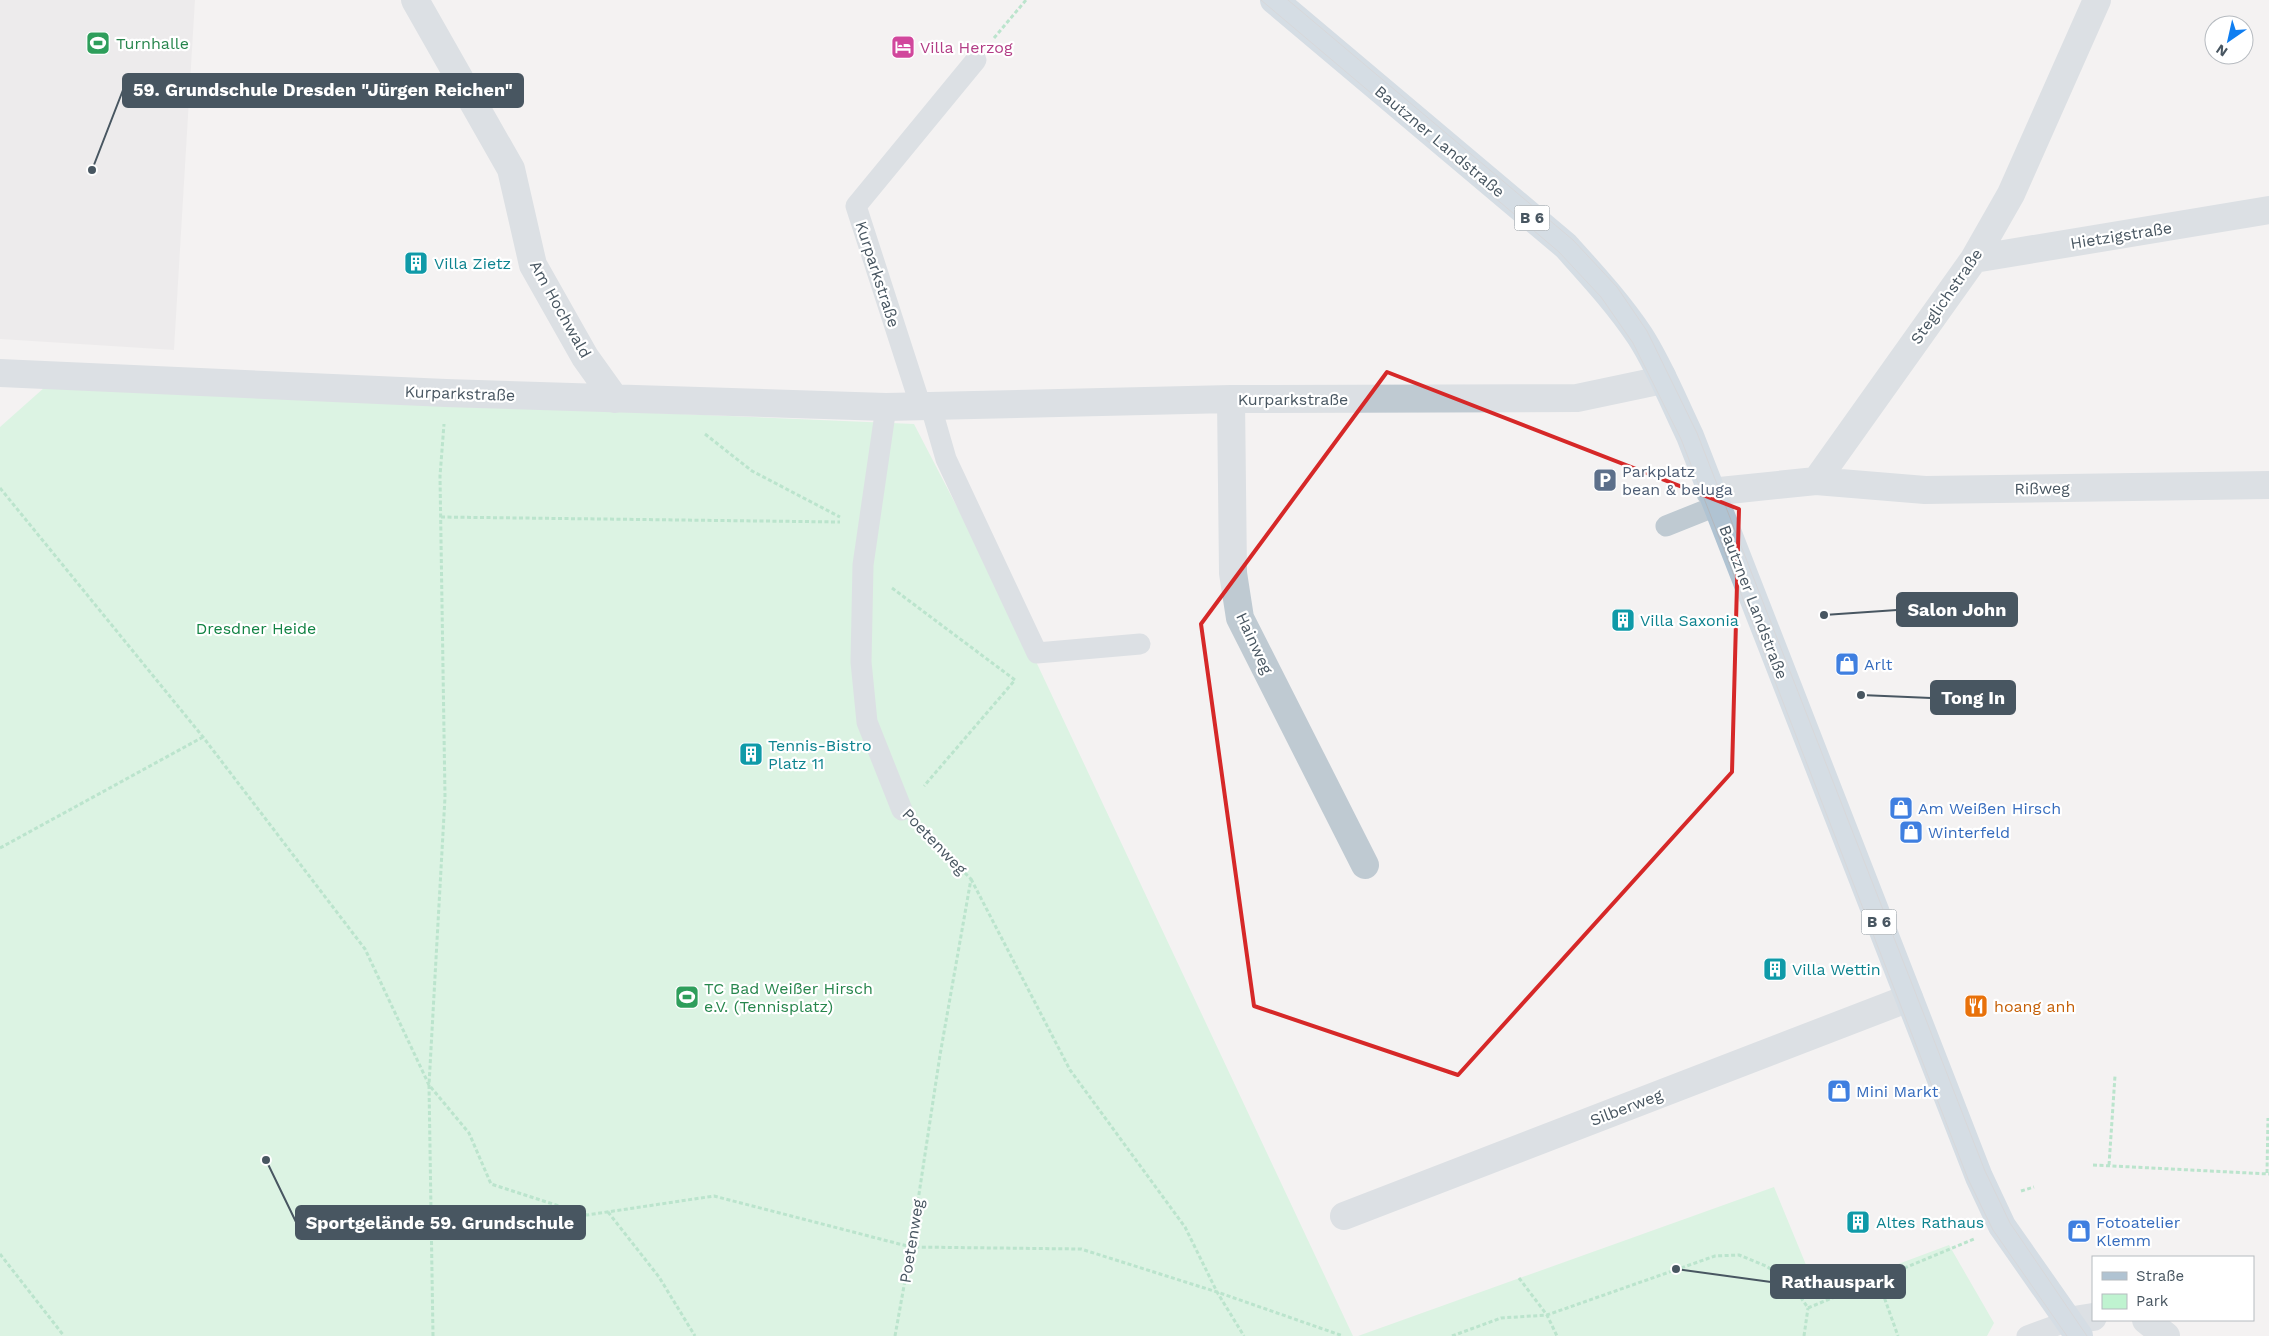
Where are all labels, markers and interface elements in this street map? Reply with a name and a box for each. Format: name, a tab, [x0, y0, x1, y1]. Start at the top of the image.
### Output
north arrow	[2204, 15, 2254, 65]
sports icon: Turnhalle	[85, 30, 111, 56]
place label: Turnhalle	[116, 34, 189, 53]
hotel icon: Villa Herzog	[890, 34, 916, 60]
place label: Villa Herzog	[920, 38, 1013, 57]
text: N	[2213, 41, 2231, 60]
callout: 59. Grundschule Dresden "Jürgen Reichen"	[123, 74, 523, 107]
text: 59. Grundschule Dresden "Jürgen Reichen"	[133, 79, 513, 100]
street label: Bautzner Landstraße	[1371, 82, 1508, 201]
road number: B 6	[1514, 206, 1550, 230]
street label: Hietzigstraße	[2069, 218, 2173, 253]
street label: Kurparkstraße	[851, 219, 904, 330]
street label: Steglichstraße	[1906, 245, 1986, 348]
building icon: Villa Zietz	[403, 250, 429, 276]
place label: Villa Zietz	[434, 254, 511, 273]
street label: Am Hochwald	[526, 257, 595, 361]
street label: Kurparkstraße	[404, 382, 516, 405]
street label: Kurparkstraße	[1238, 390, 1348, 409]
place label: Parkplatz bean & beluga	[1622, 462, 1733, 499]
parking icon: Parkplatz bean & beluga	[1592, 467, 1618, 493]
street label: Rißweg	[2014, 479, 2070, 498]
street label: Bautzner Landstraße	[1715, 522, 1792, 682]
callout: Salon John	[1897, 593, 2017, 626]
text: Salon John	[1908, 599, 2006, 620]
building icon: Villa Saxonia	[1610, 607, 1636, 633]
street label: Hainweg	[1232, 609, 1277, 677]
place label: Villa Saxonia	[1640, 611, 1739, 630]
park label: Dresdner Heide	[196, 619, 316, 638]
shop icon: Arlt	[1834, 651, 1860, 677]
place label: Arlt	[1864, 655, 1893, 674]
callout: Tong In	[1931, 681, 2015, 714]
text: Tong In	[1941, 687, 2005, 708]
place label: Tennis-Bistro Platz 11	[768, 736, 872, 773]
building icon: Tennis-Bistro Platz 11	[738, 741, 764, 767]
shop icon: Am Weißen Hirsch	[1888, 795, 1914, 821]
place label: Am Weißen Hirsch	[1918, 799, 2061, 818]
street label: Poetenweg	[898, 804, 971, 879]
shop icon: Winterfeld	[1898, 819, 1924, 845]
place label: Winterfeld	[1928, 823, 2010, 842]
road number: B 6	[1862, 910, 1896, 934]
building icon: Villa Wettin	[1762, 956, 1788, 982]
place label: Villa Wettin	[1792, 960, 1881, 979]
place label: TC Bad Weißer Hirsch e.V. (Tennisplatz)	[704, 979, 873, 1016]
sports icon: TC Bad Weißer Hirsch e.V. (Tennisplatz)	[674, 984, 700, 1010]
restaurant icon: hoang anh	[1963, 993, 1989, 1019]
place label: hoang anh	[1994, 997, 2075, 1016]
shop icon: Mini Markt	[1826, 1078, 1852, 1104]
place label: Mini Markt	[1856, 1082, 1939, 1101]
street label: Silberweg	[1587, 1085, 1666, 1130]
street label: Poetenweg	[895, 1197, 928, 1284]
callout: Sportgelände 59. Grundschule	[296, 1206, 585, 1239]
building icon: Altes Rathaus	[1845, 1209, 1871, 1235]
text: Sportgelände 59. Grundschule	[306, 1212, 574, 1233]
place label: Altes Rathaus	[1876, 1213, 1984, 1232]
place label: Fotoatelier Klemm	[2096, 1213, 2181, 1250]
shop icon: Fotoatelier Klemm	[2066, 1218, 2092, 1244]
legend	[2092, 1256, 2254, 1321]
callout: Rathauspark	[1771, 1265, 1905, 1298]
text: Straße	[2136, 1267, 2184, 1285]
text: Rathauspark	[1781, 1271, 1896, 1292]
text: Park	[2136, 1292, 2169, 1310]

